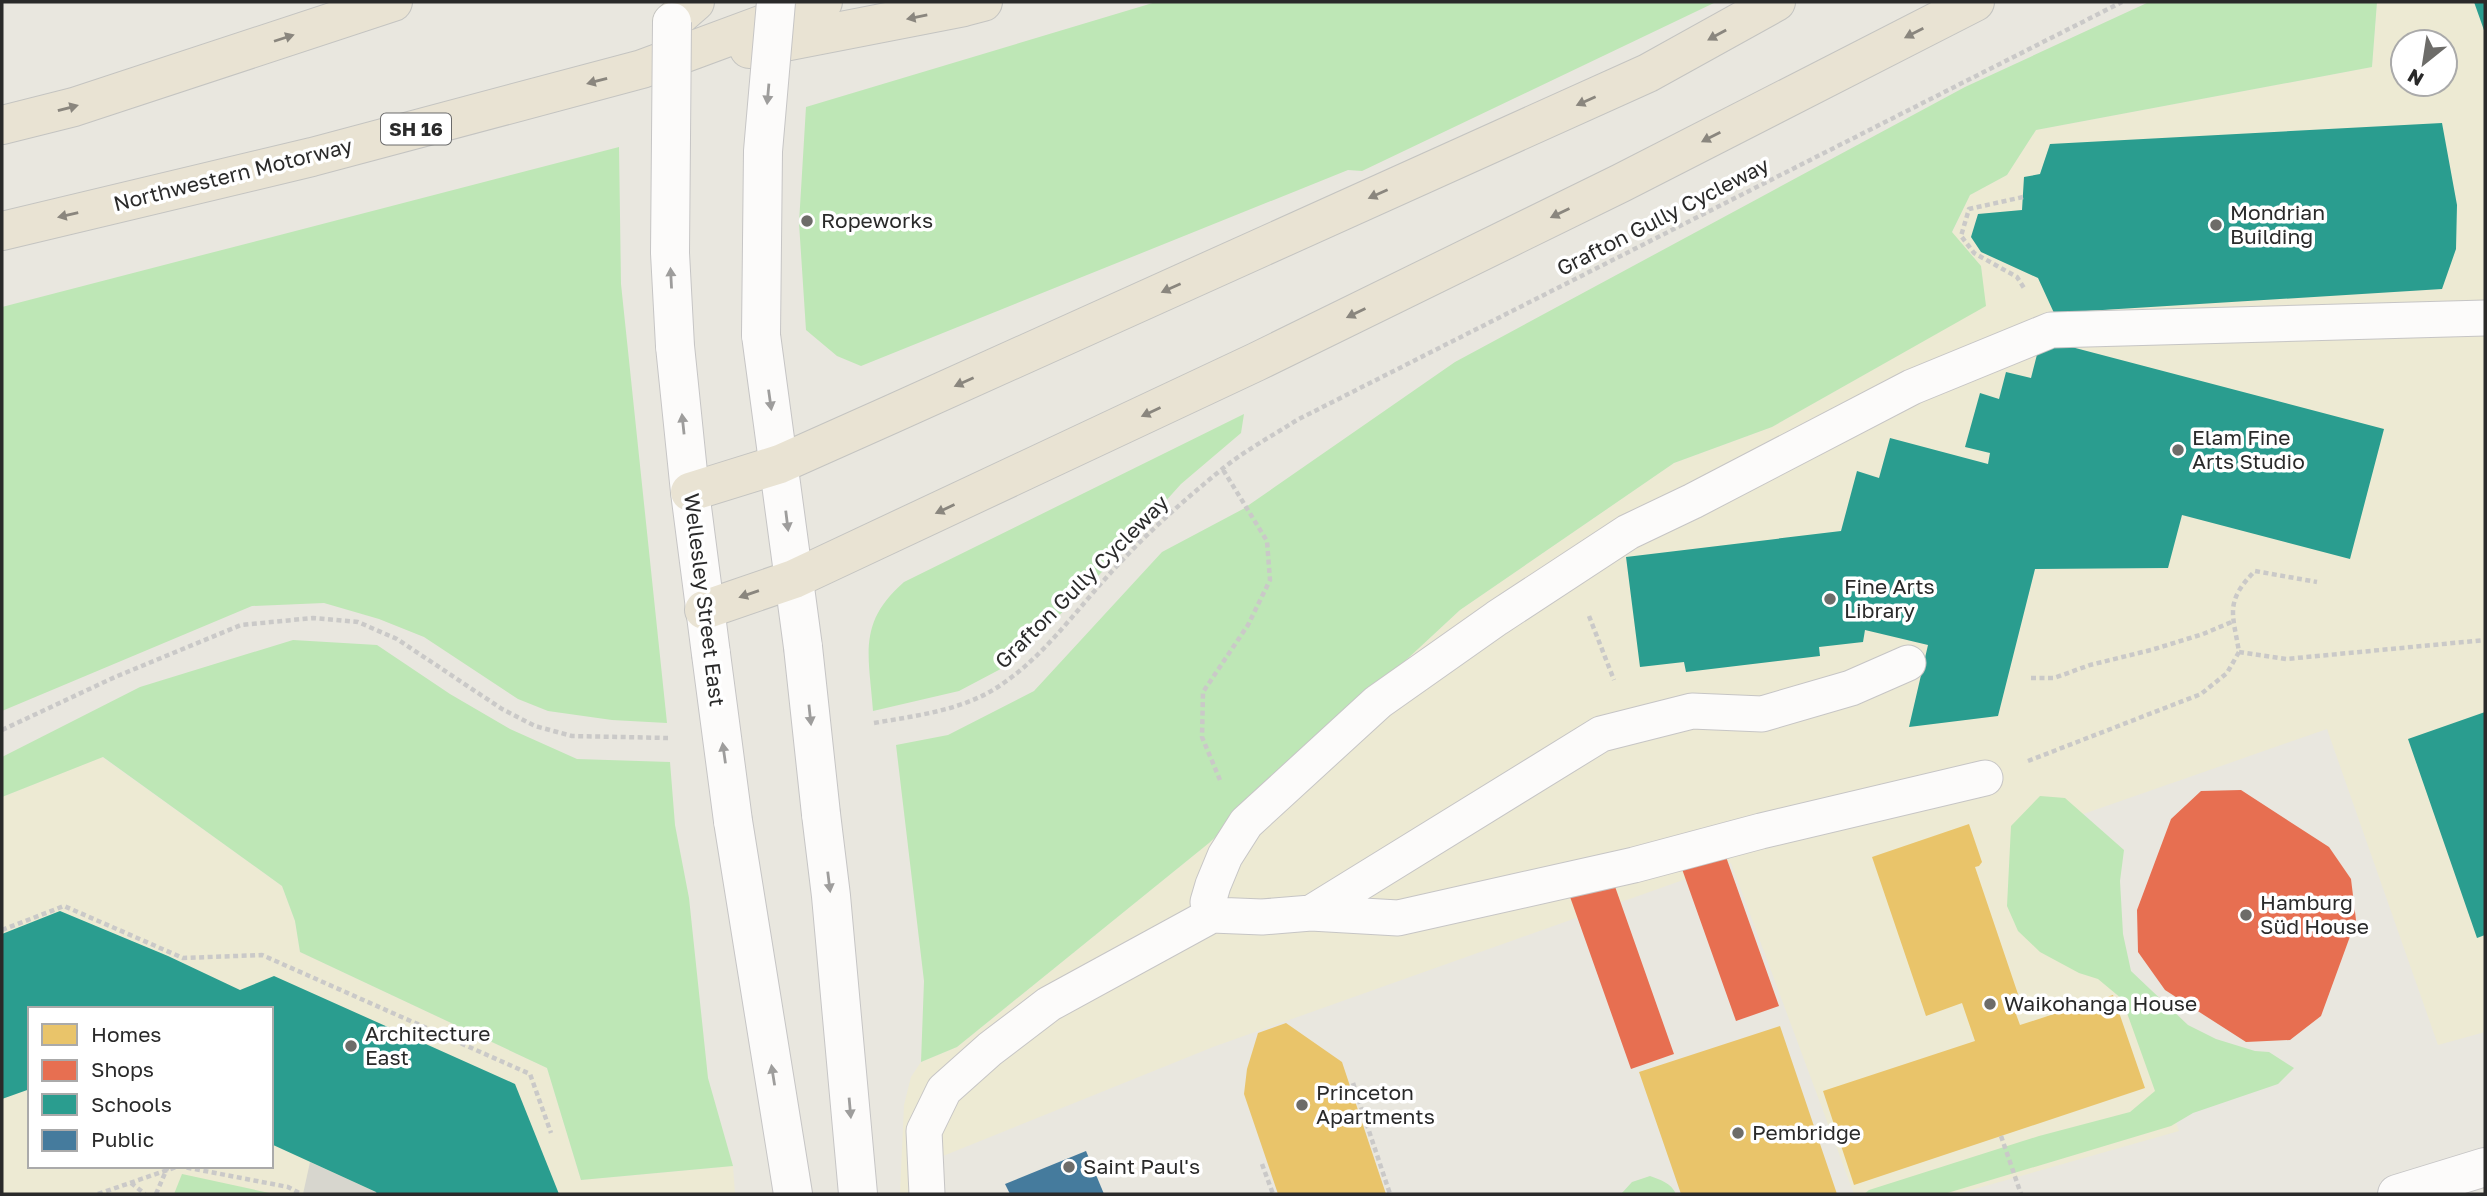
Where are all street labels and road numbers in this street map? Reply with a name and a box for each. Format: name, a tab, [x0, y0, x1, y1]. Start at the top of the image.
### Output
road number: SH 16	[381, 113, 451, 144]
street label: Northwestern Motorway	[111, 132, 355, 216]
street label: Grafton Gully Cycleway	[1552, 151, 1773, 281]
street label: Grafton Gully Cycleway	[989, 489, 1174, 673]
street label: Wellesley Street East	[679, 492, 731, 708]

